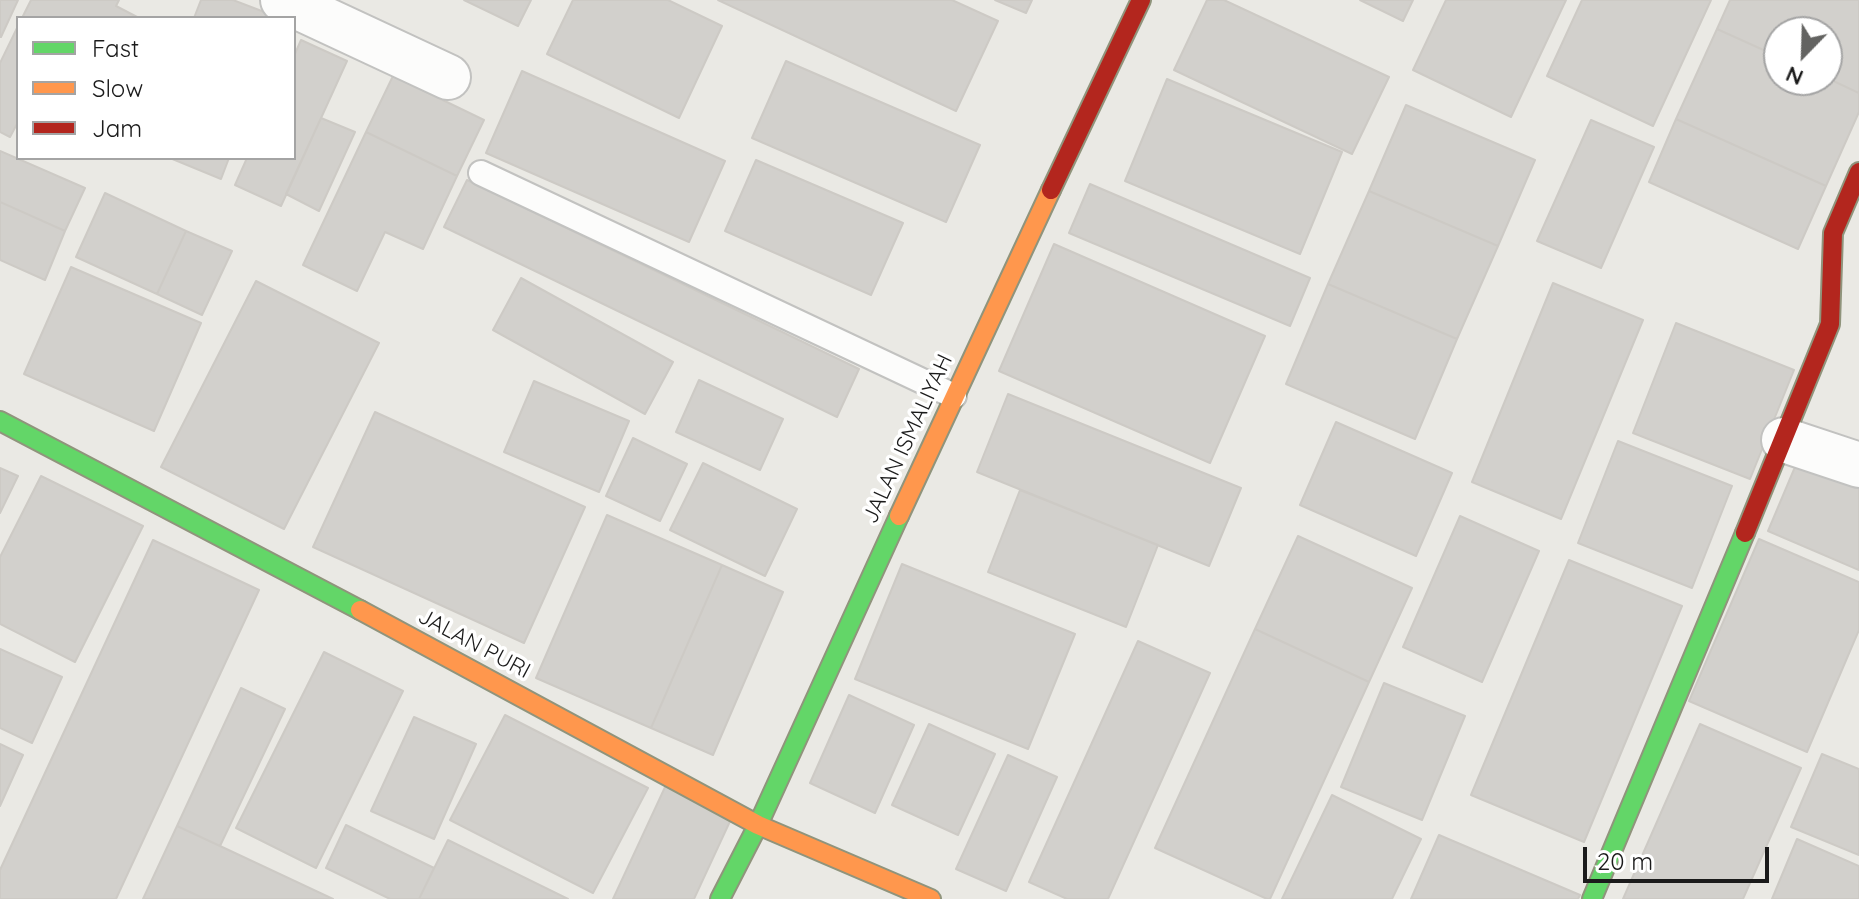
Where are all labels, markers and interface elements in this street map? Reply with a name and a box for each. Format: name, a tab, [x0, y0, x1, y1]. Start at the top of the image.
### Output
legend	[16, 16, 296, 160]
north arrow	[1763, 16, 1843, 96]
text: Fast	[92, 33, 139, 63]
text: N	[1781, 60, 1807, 92]
text: Slow	[92, 73, 143, 103]
text: Jam	[92, 113, 142, 143]
street label: JALAN ISMALIYAH	[857, 350, 959, 528]
street label: JALAN PURI	[413, 603, 535, 685]
scale bar	[1587, 831, 1773, 881]
text: 20 m	[1597, 846, 1653, 876]

